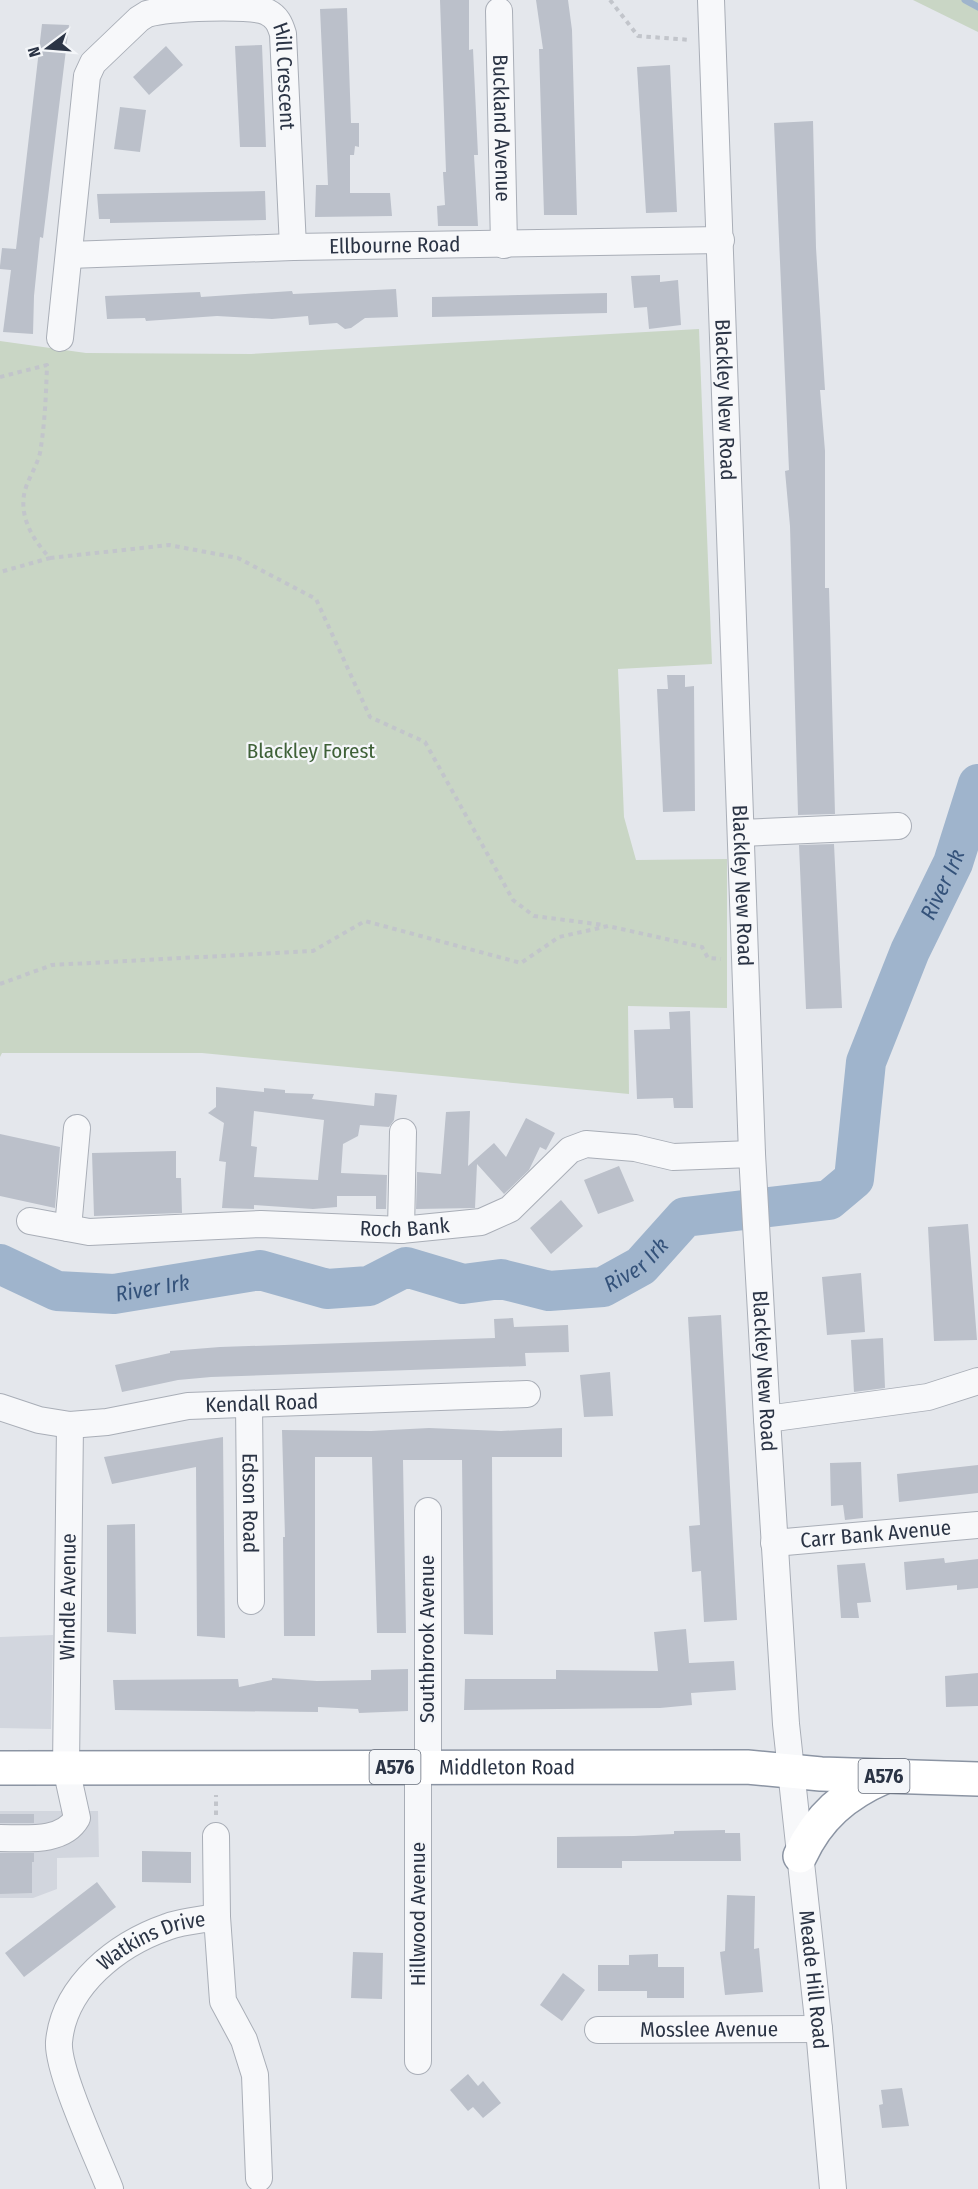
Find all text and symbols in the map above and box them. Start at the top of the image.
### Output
north arrow [18,18,78,78]
street label: Hill Crescent [267,19,300,131]
text: N [24,45,45,59]
street label: Buckland Avenue [487,54,516,202]
street label: Ellbourne Road [329,231,461,259]
street label: Blackley New Road [709,319,741,481]
park label: Blackley Forest [247,738,375,764]
street label: Blackley New Road [727,804,758,967]
water label: River Irk [914,846,970,924]
street label: Roch Bank [359,1212,451,1243]
water label: River Irk [599,1232,674,1297]
water label: River Irk [113,1268,191,1307]
street label: Blackley New Road [747,1290,782,1452]
street label: Kendall Road [205,1388,319,1418]
street label: Edson Road [236,1453,264,1553]
street label: Carr Bank Avenue [799,1514,952,1554]
street label: Windle Avenue [54,1533,82,1661]
street label: Southbrook Avenue [414,1555,440,1723]
road number: A576 [370,1750,420,1784]
street label: Middleton Road [439,1754,575,1780]
road number: A576 [858,1759,910,1793]
street label: Hillwood Avenue [405,1842,431,1986]
street label: Watkins Drive [92,1906,207,1976]
street label: Meade Hill Road [793,1909,834,2050]
street label: Mosslee Avenue [640,2016,778,2043]

